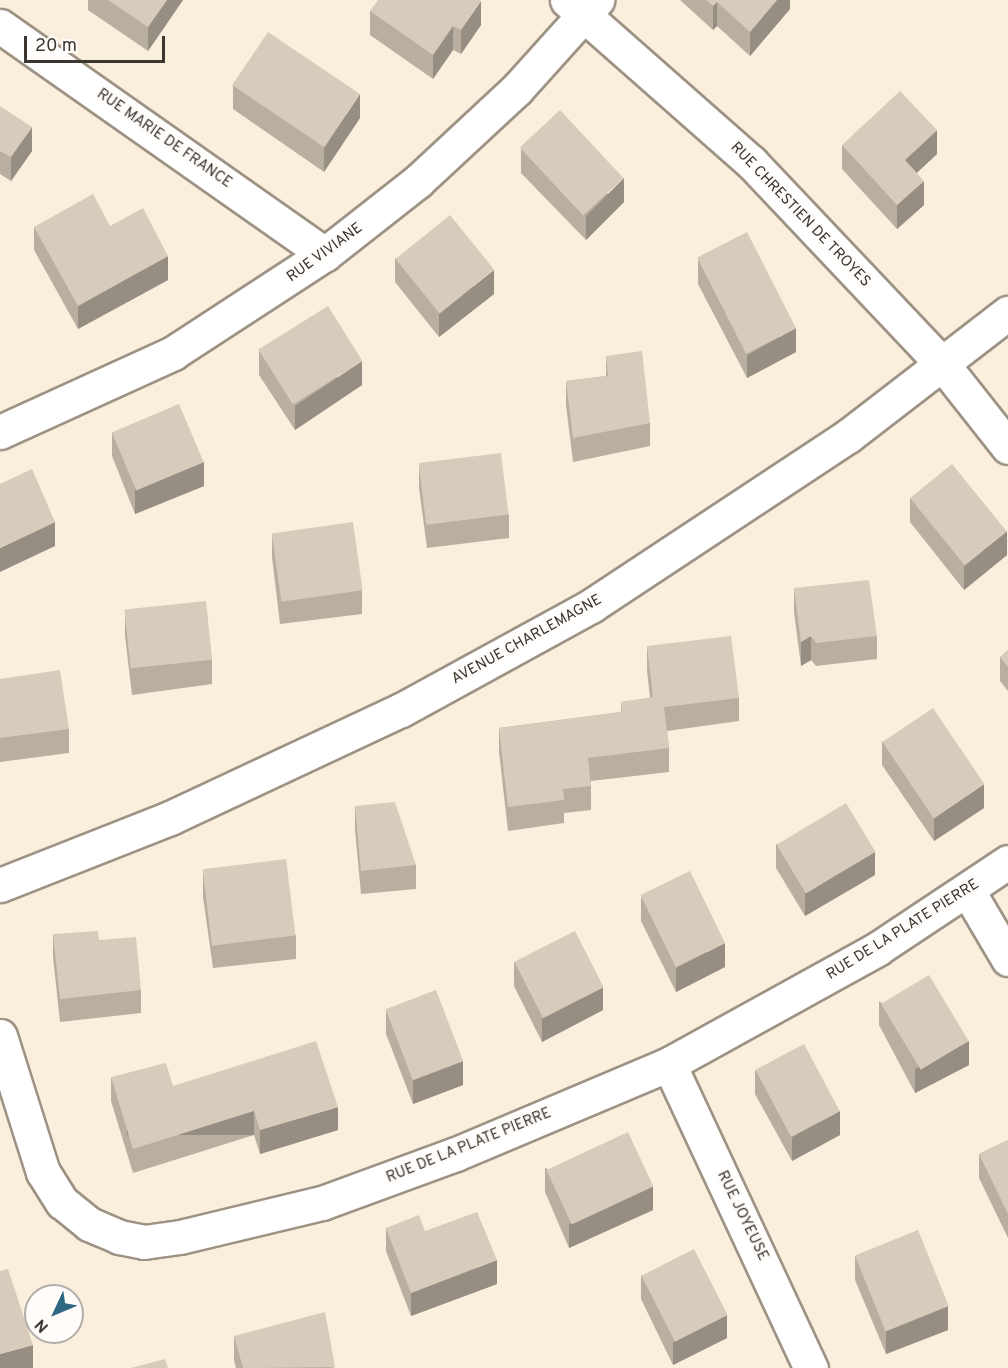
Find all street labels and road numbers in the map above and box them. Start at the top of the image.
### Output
street label: RUE MARIE DE FRANCE [93,86,235,192]
street label: RUE CHRESTIEN DE TROYES [726,139,874,291]
street label: RUE VIVIANE [283,219,367,287]
street label: AVENUE CHARLEMAGNE [449,591,605,689]
street label: RUE DE LA PLATE PIERRE [823,875,983,985]
street label: RUE DE LA PLATE PIERRE [384,1105,554,1187]
street label: RUE JOYEUSE [713,1168,771,1264]

